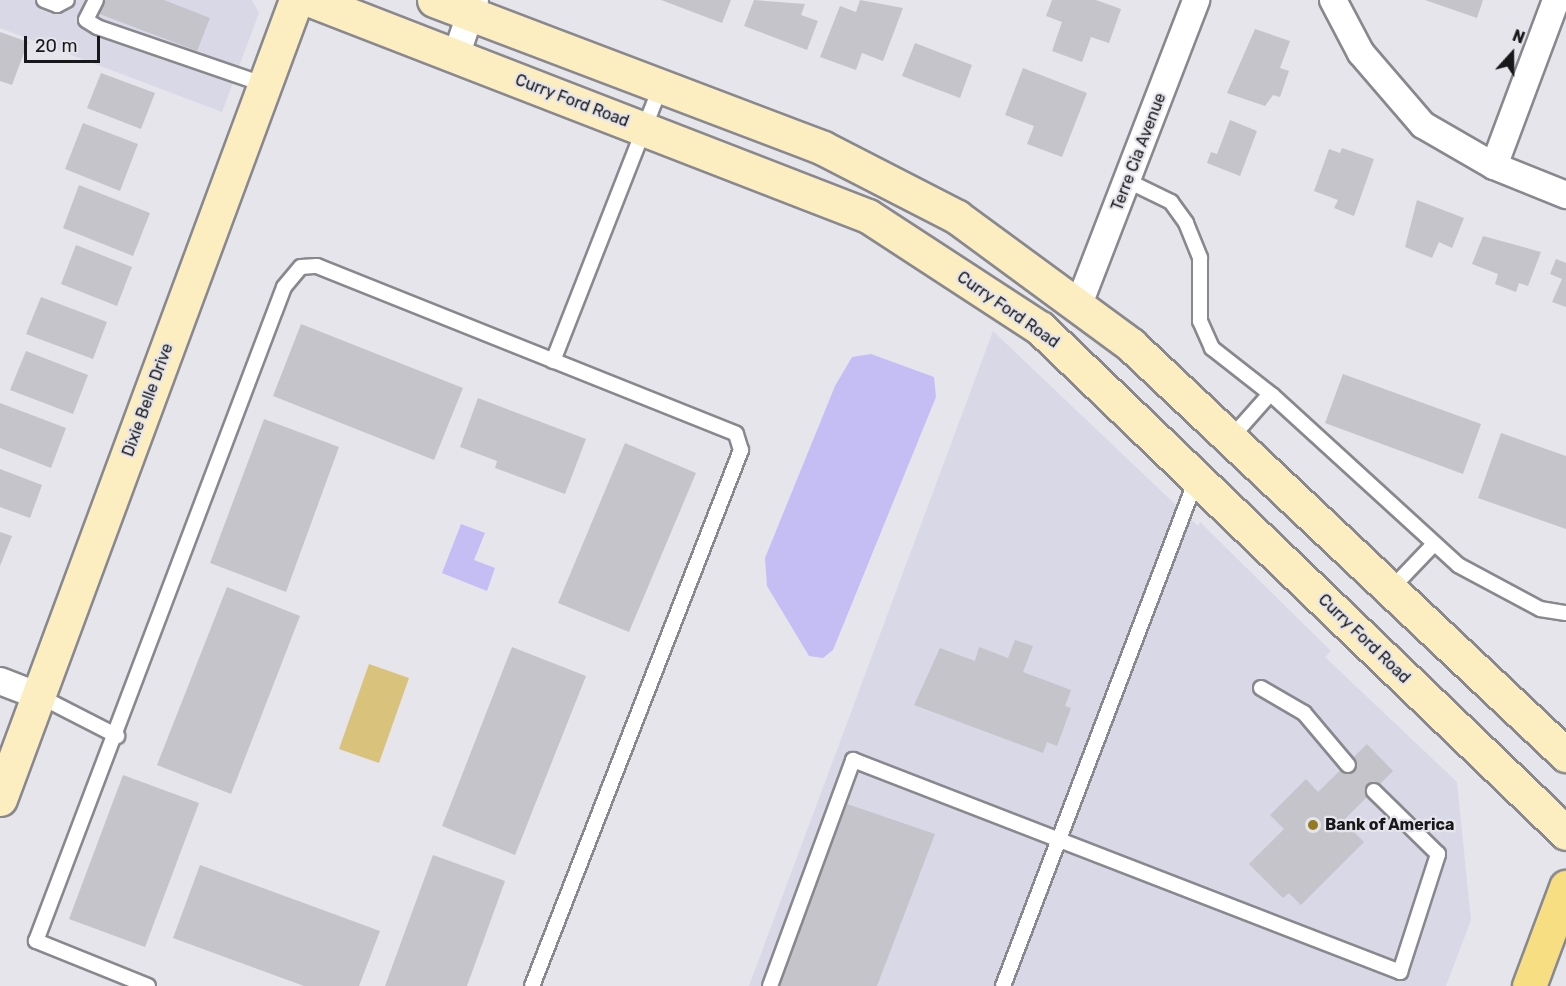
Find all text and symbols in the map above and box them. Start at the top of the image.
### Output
scale bar [27,24,104,62]
north arrow [1482,24,1542,84]
text: N [1510,26,1527,48]
text: 20 m [35,35,77,57]
street label: Curry Ford Road [512,70,632,132]
street label: Terre Cia Avenue [1108,90,1170,214]
street label: Curry Ford Road [953,267,1063,353]
street label: Dixie Belle Drive [119,341,177,459]
street label: Curry Ford Road [1314,590,1414,688]
place label: Bank of America [1325,815,1455,835]
marker: Bank of America [1306,818,1320,832]

